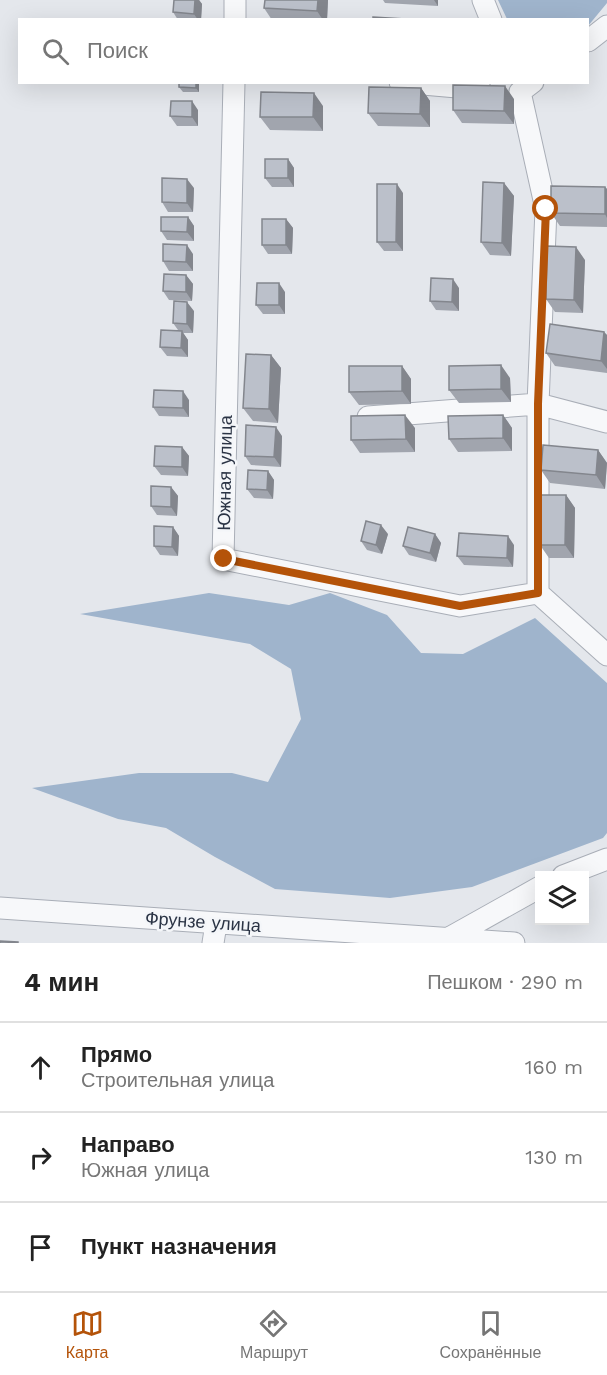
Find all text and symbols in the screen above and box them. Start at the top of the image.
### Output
search box [18,18,589,84]
icon: search [39,35,72,68]
text: Поиск [87,38,148,63]
route start [532,195,558,221]
street label: Южная улица [213,414,236,531]
route end [210,545,236,571]
map controls [535,871,589,925]
button: layers [535,871,589,925]
street label: Фрунзе улица [144,907,263,936]
text: 4 мин [24,967,99,997]
text: Пешком · 290 m [427,970,583,994]
text: Прямо [81,1042,152,1067]
icon: ahead [24,1051,57,1084]
text: 160 m [525,1055,583,1079]
text: Строительная улица [81,1068,274,1092]
text: Направо [81,1132,175,1157]
icon: right [24,1141,57,1174]
text: 130 m [525,1145,583,1169]
text: Южная улица [81,1158,209,1182]
icon: arrive [24,1231,57,1264]
text: Пункт назначения [81,1234,277,1259]
tab: Карта [66,1307,109,1362]
tab: Маршрут [240,1307,308,1362]
tab: Сохранённые [439,1307,541,1362]

